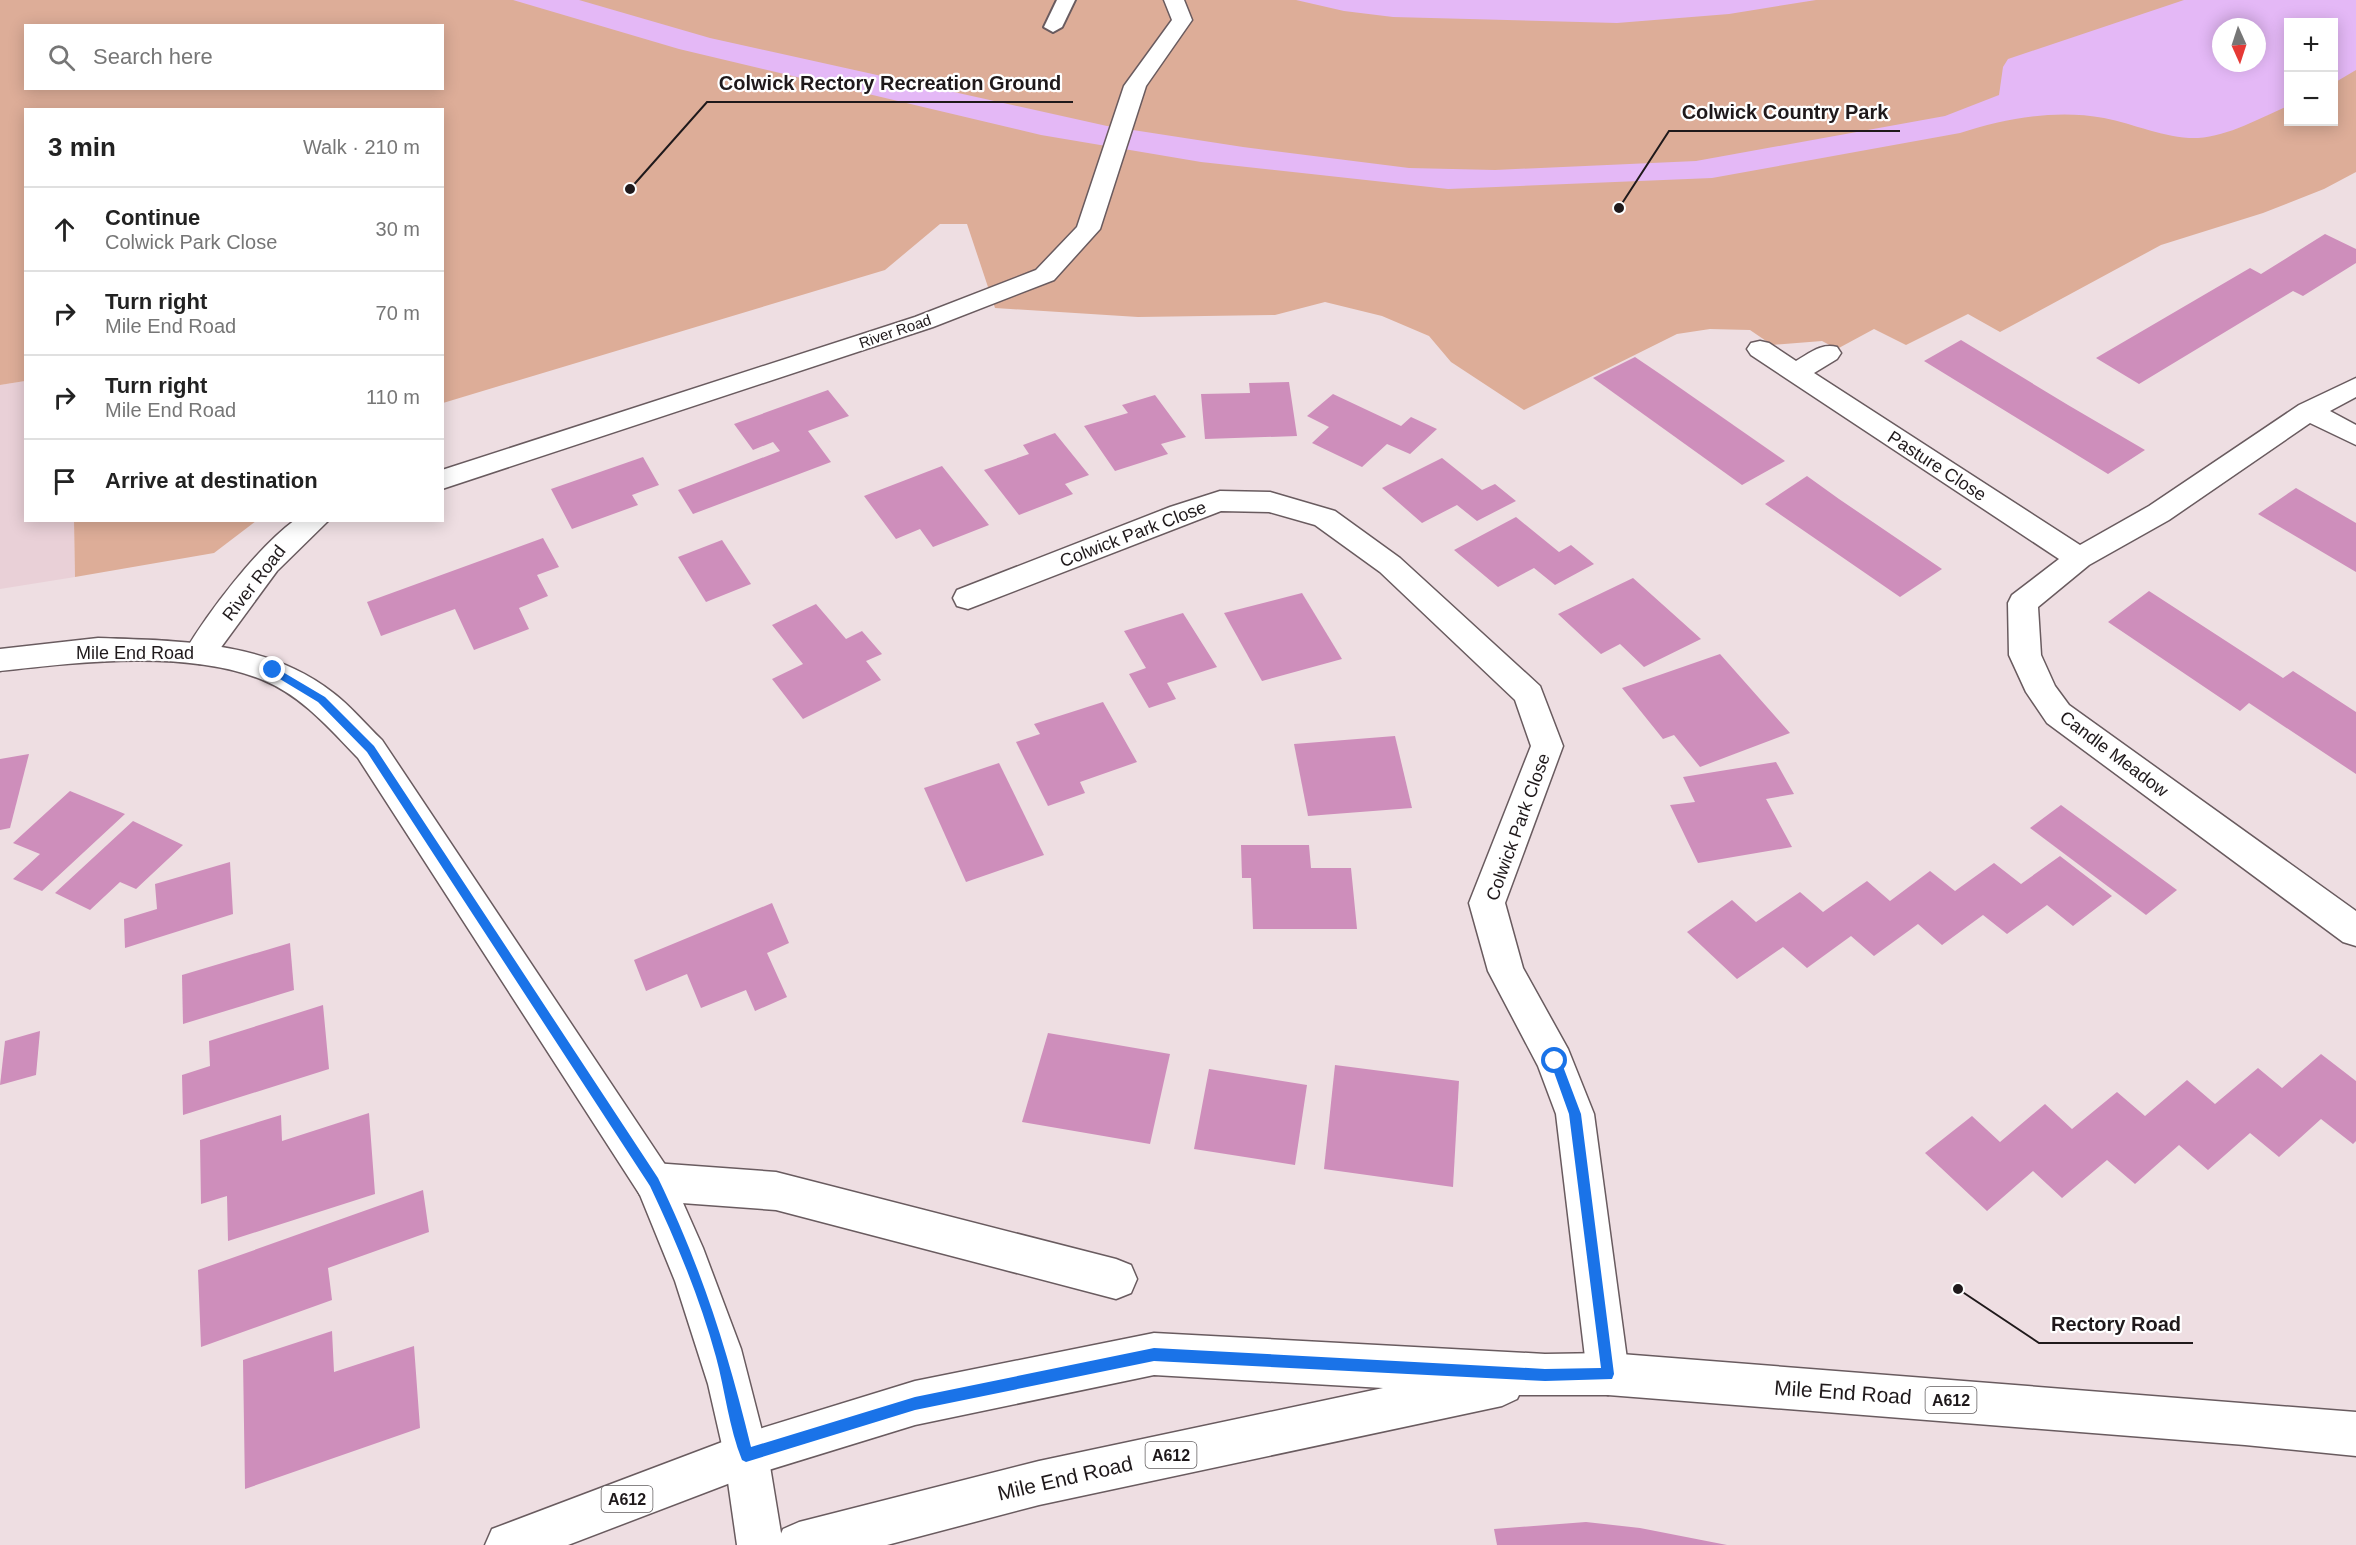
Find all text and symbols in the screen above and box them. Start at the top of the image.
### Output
north arrow [2212,18,2266,72]
map controls [2284,18,2338,126]
button: + [2284,18,2338,72]
search box [24,24,444,90]
icon: search [45,41,78,74]
text: Search here [93,44,213,69]
callout: Colwick Rectory Recreation Ground [707,64,1073,102]
text: Colwick Rectory Recreation Ground [719,72,1061,94]
button: − [2284,72,2338,126]
callout: Colwick Country Park [1669,93,1900,131]
text: Colwick Country Park [1682,101,1889,123]
text: 3 min [48,132,116,162]
text: Walk · 210 m [303,136,420,158]
text: Continue [105,205,200,230]
icon: ahead [48,213,81,246]
text: 30 m [376,218,420,240]
text: Colwick Park Close [105,231,277,253]
text: Turn right [105,289,207,314]
icon: right [48,297,81,330]
text: 70 m [376,302,420,324]
street label: River Road [857,311,933,351]
text: Mile End Road [105,315,236,337]
text: Turn right [105,373,207,398]
icon: right [48,381,81,414]
text: 110 m [366,386,420,408]
text: Mile End Road [105,399,236,421]
street label: Pasture Close [1884,427,1990,505]
icon: arrive [48,465,81,498]
text: Arrive at destination [105,468,318,493]
street label: Colwick Park Close [1057,497,1209,571]
street label: River Road [218,541,290,625]
street label: Mile End Road [76,643,194,663]
route end [259,656,285,682]
street label: Candle Meadow [2056,707,2173,802]
street label: Colwick Park Close [1482,751,1554,903]
route start [1541,1047,1567,1073]
callout: Rectory Road [2039,1305,2193,1343]
text: Rectory Road [2051,1313,2181,1335]
street label: Mile End Road [1773,1376,1913,1408]
road number: A612 [1926,1387,1976,1413]
road number: A612 [1146,1442,1196,1468]
street label: Mile End Road [995,1451,1135,1505]
road number: A612 [602,1486,652,1512]

